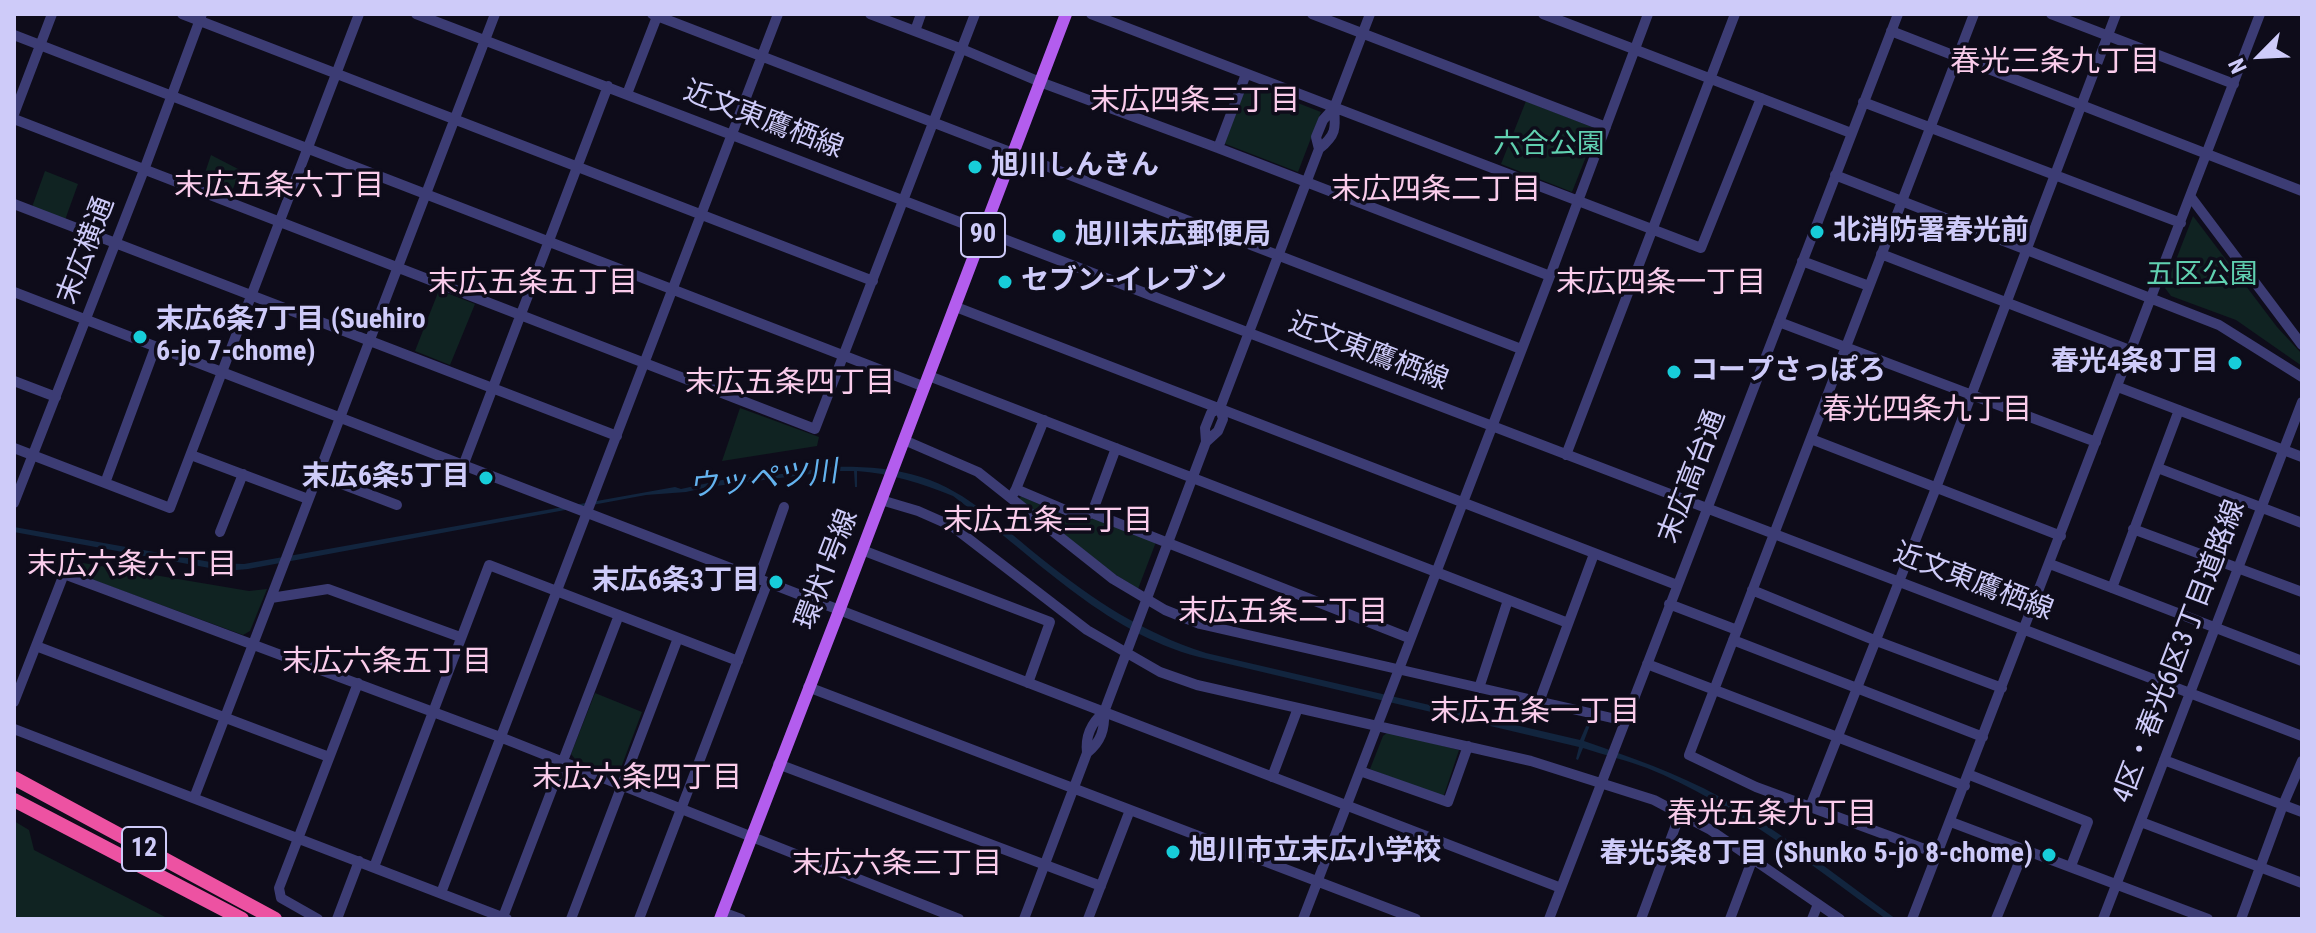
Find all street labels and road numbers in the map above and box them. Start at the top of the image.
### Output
street label: 近文東鷹栖線 [679,75,847,167]
street label: 末広横通 [51,193,123,309]
road number: 90 [961,213,1005,257]
street label: 近文東鷹栖線 [1284,307,1452,399]
street label: 末広高台通 [1652,406,1734,548]
street label: 4区・春光6区3丁目道路線 [2107,496,2253,808]
street label: 環状1号線 [790,505,866,635]
street label: 近文東鷹栖線 [1889,537,2057,629]
road number: 12 [122,827,166,871]

